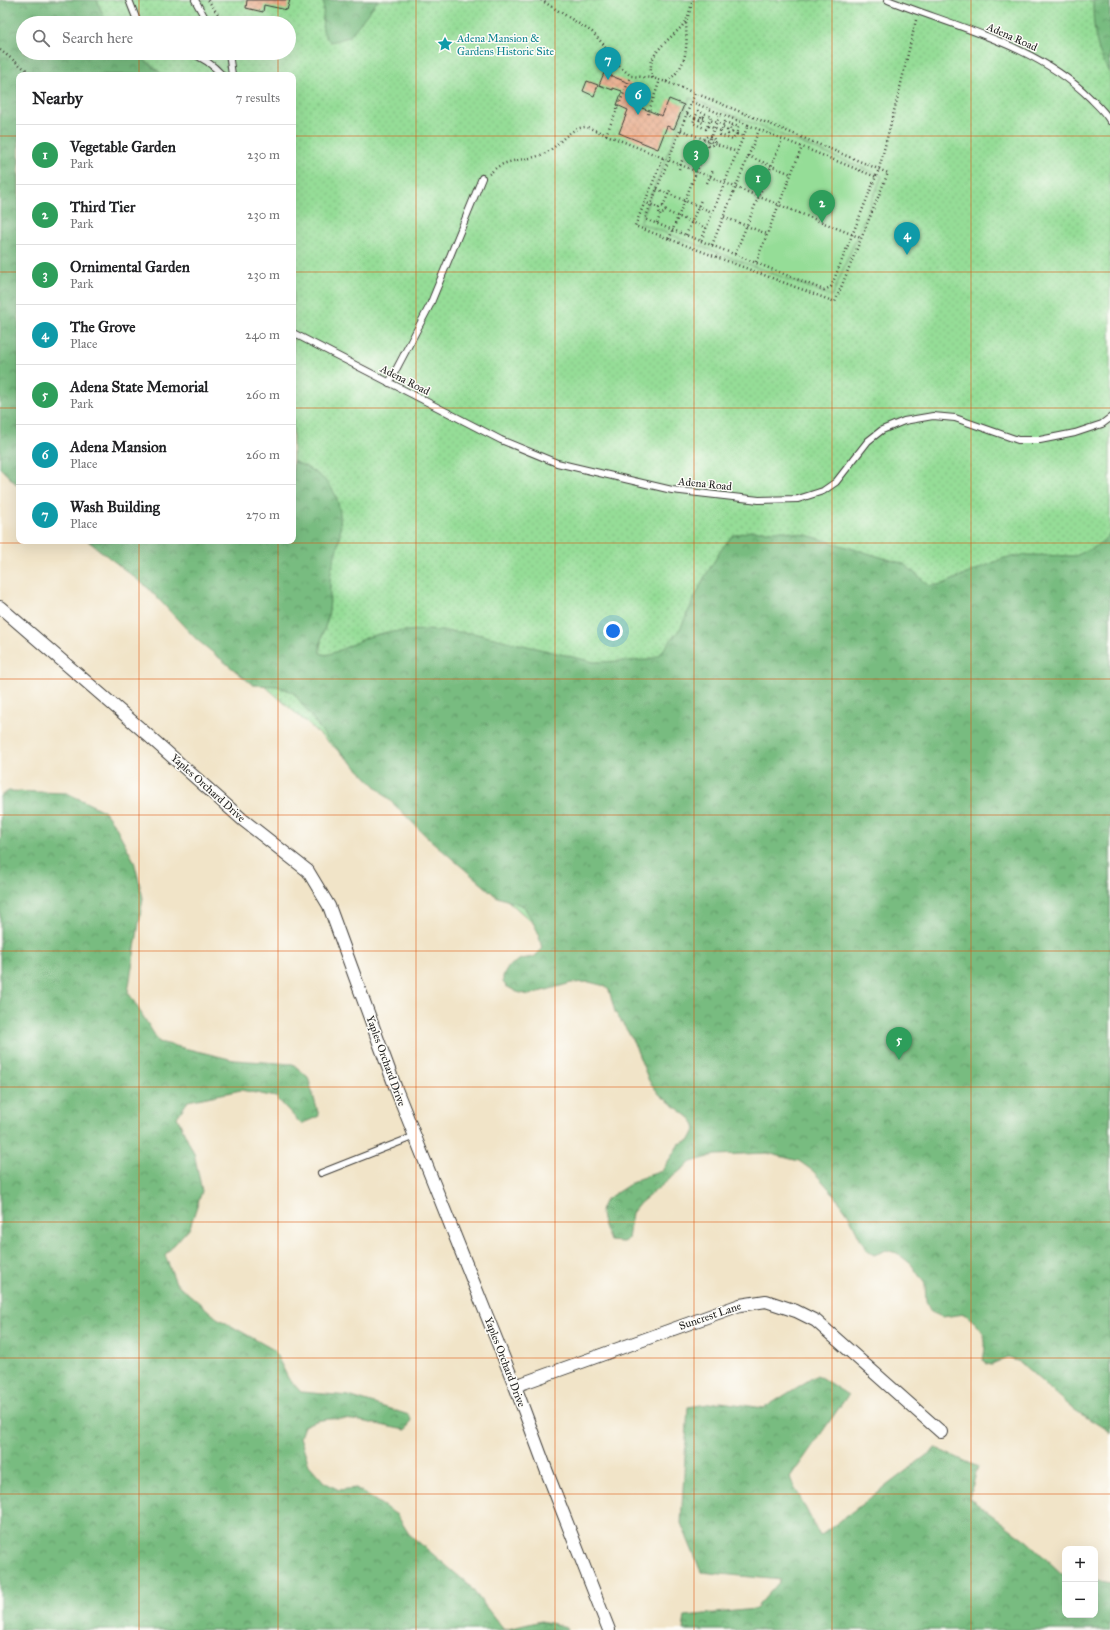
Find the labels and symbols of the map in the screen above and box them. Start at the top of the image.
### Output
street label: Adena Road [984,20,1040,54]
place label: Adena Mansion & Gardens Historic Site [456,32,555,58]
place icon: Adena Mansion & Gardens Historic Site [436,35,454,53]
pin: 7 [595,47,621,80]
pin: 6 [625,82,651,115]
pin: 3 [683,140,709,173]
pin: 1 [745,165,771,198]
pin: 2 [809,190,835,223]
pin: 4 [894,222,920,255]
street label: Adena Road [377,362,432,398]
street label: Adena Road [677,475,733,493]
your location [603,621,623,641]
street label: Yaples Orchard Drive [168,751,248,825]
street label: Yaples Orchard Drive [364,1014,409,1109]
pin: 5 [886,1027,912,1060]
street label: Suncrest Lane [677,1299,743,1333]
street label: Yaples Orchard Drive [482,1315,528,1409]

